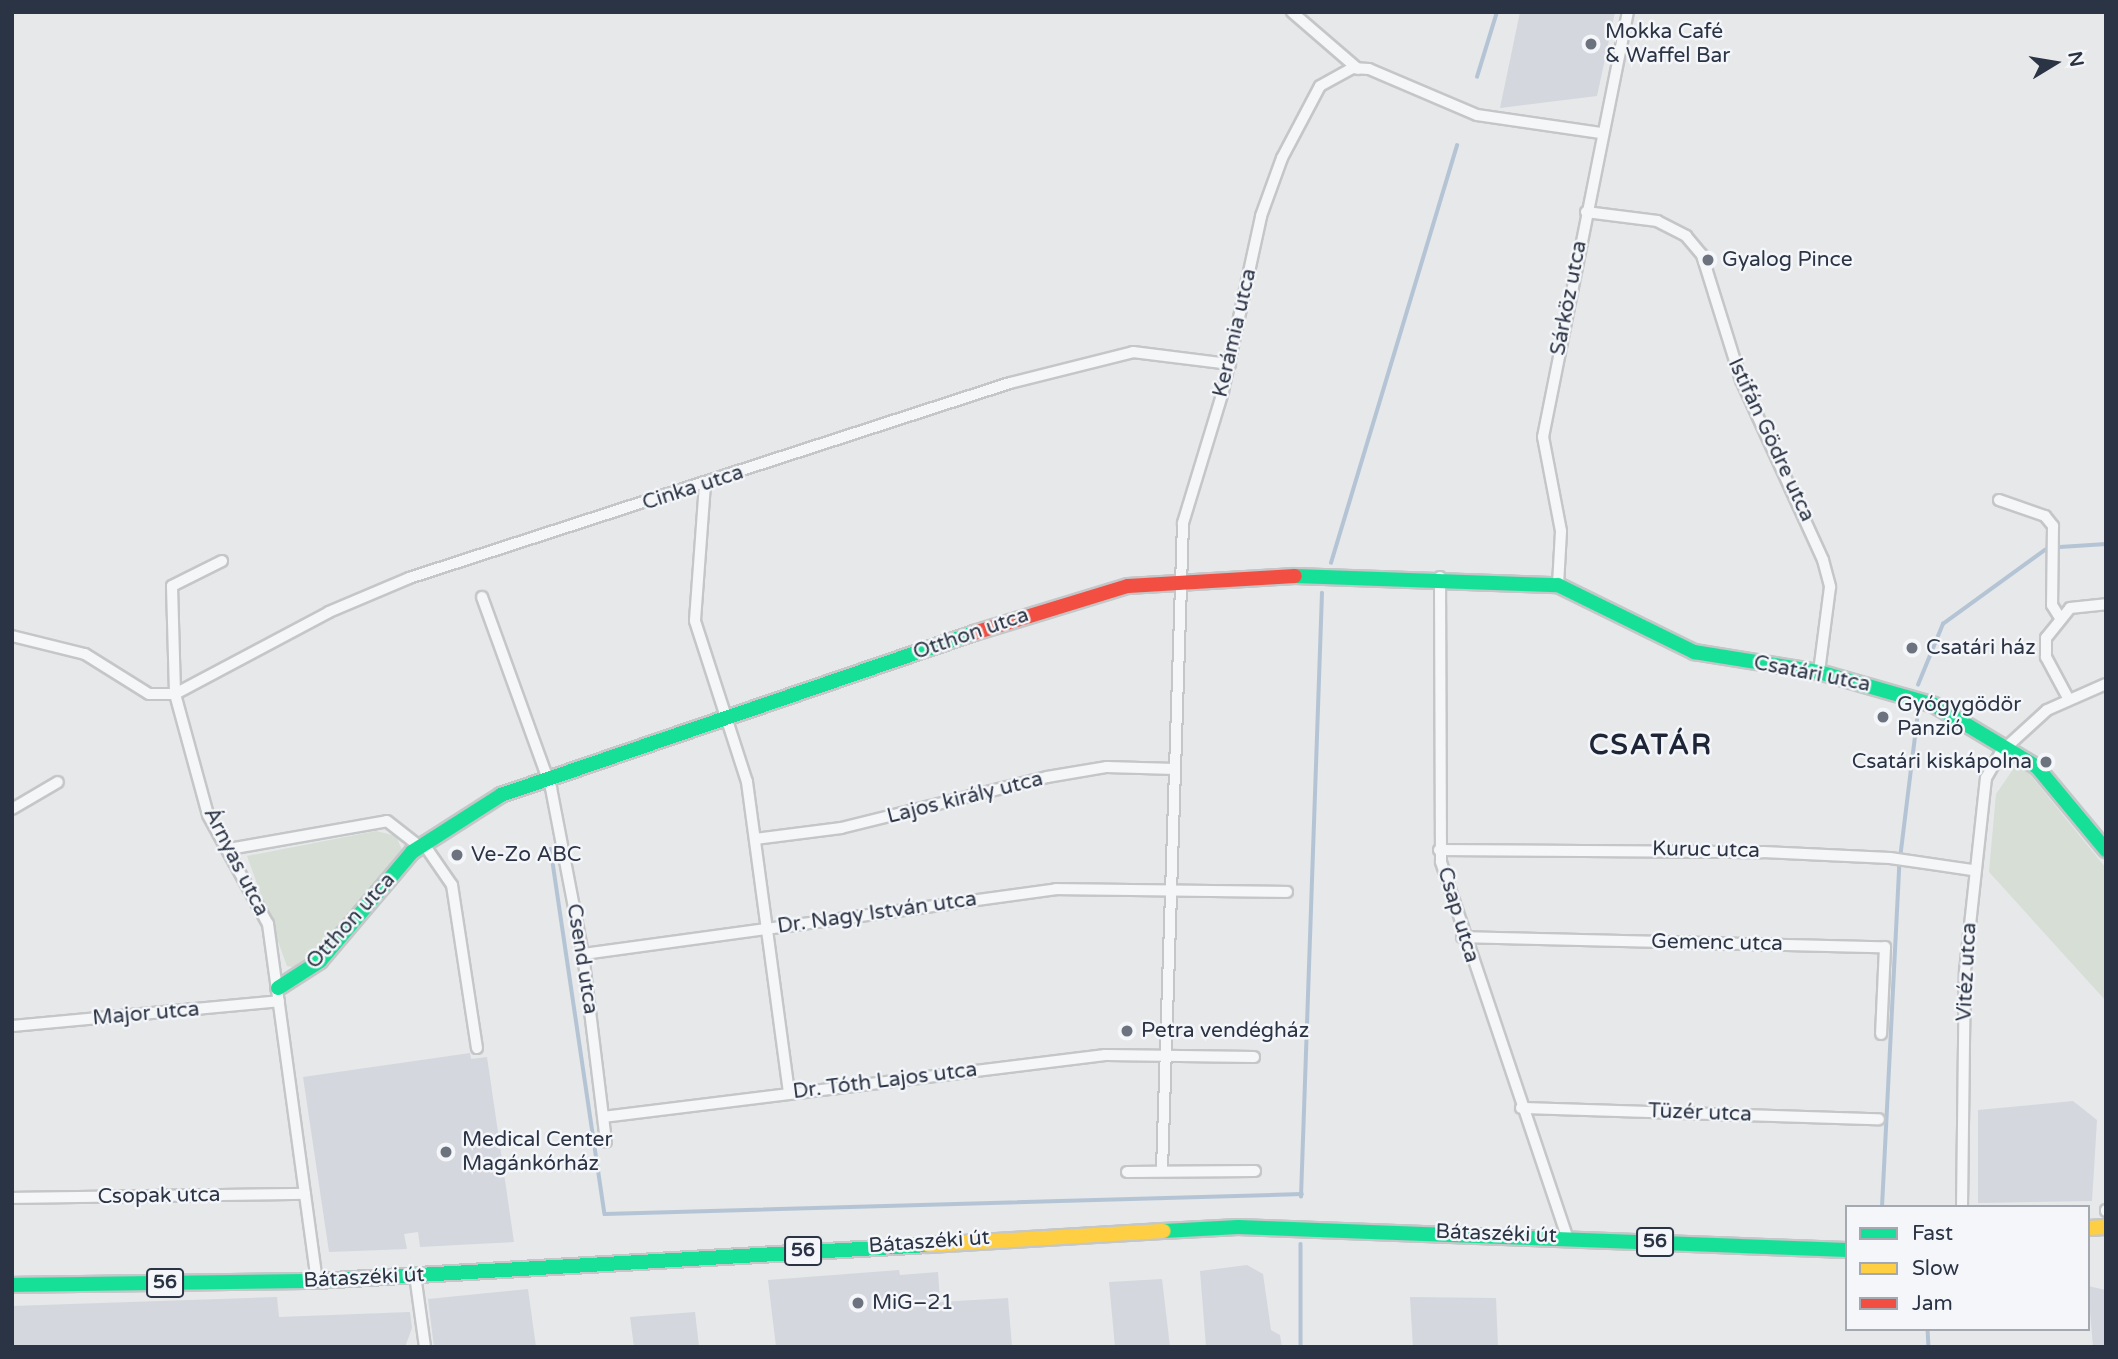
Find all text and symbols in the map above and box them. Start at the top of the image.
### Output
place label: Mokka Café & Waffel Bar [1605,19,1730,69]
north arrow [2020,28,2090,98]
marker: Mokka Café & Waffel Bar [1583,36,1599,52]
text: N [2063,49,2088,69]
street label: Sárköz utca [1546,238,1592,358]
place label: Gyalog Pince [1722,247,1853,273]
marker: Gyalog Pince [1700,252,1716,268]
street label: Kerámia utca [1208,266,1262,400]
street label: Istifán Gödre utca [1722,354,1820,526]
street label: Cinka utca [639,460,747,516]
street label: Otthon utca [910,602,1032,666]
place label: Csatári ház [1926,635,2036,661]
marker: Csatári ház [1904,640,1920,656]
street label: Csatári utca [1752,650,1872,698]
place label: Gyógygödör Panzió [1897,692,2021,742]
marker: Gyógygödör Panzió [1875,709,1891,725]
district label: CSATÁR [1590,728,1712,762]
place label: Csatári kiskápolna [1852,749,2032,775]
marker: Csatári kiskápolna [2038,754,2054,770]
street label: Lajos király utca [884,766,1046,830]
street label: Árnyas utca [198,804,274,920]
street label: Kuruc utca [1652,836,1760,864]
place label: Ve-Zo ABC [471,842,581,868]
marker: Ve-Zo ABC [449,847,465,863]
street label: Csap utca [1432,864,1484,966]
street label: Otthon utca [301,868,401,974]
street label: Dr. Nagy István utca [776,887,978,939]
street label: Csend utca [561,902,603,1016]
street label: Vitéz utca [1952,922,1982,1022]
street label: Gemenc utca [1651,929,1783,957]
street label: Major utca [91,997,201,1031]
place label: Petra vendégház [1141,1018,1309,1044]
marker: Petra vendégház [1119,1023,1135,1039]
street label: Dr. Tóth Lajos utca [791,1057,979,1105]
street label: Tüzér utca [1648,1099,1752,1127]
place label: Medical Center Magánkórház [462,1127,613,1177]
marker: Medical Center Magánkórház [436,1142,456,1162]
street label: Csopak utca [97,1182,221,1210]
legend [1845,1205,2090,1331]
street label: Bátaszéki út [1435,1219,1557,1249]
text: Fast [1912,1221,1953,1246]
street label: Bátaszéki út [868,1225,990,1259]
road number: 56 [1636,1226,1674,1258]
road number: 56 [784,1236,822,1266]
text: Slow [1912,1256,1959,1281]
street label: Bátaszéki út [303,1262,425,1294]
road number: 56 [146,1268,184,1298]
place label: MiG–21 [872,1290,954,1316]
text: Jam [1912,1291,1953,1316]
marker: MiG–21 [850,1295,866,1311]

